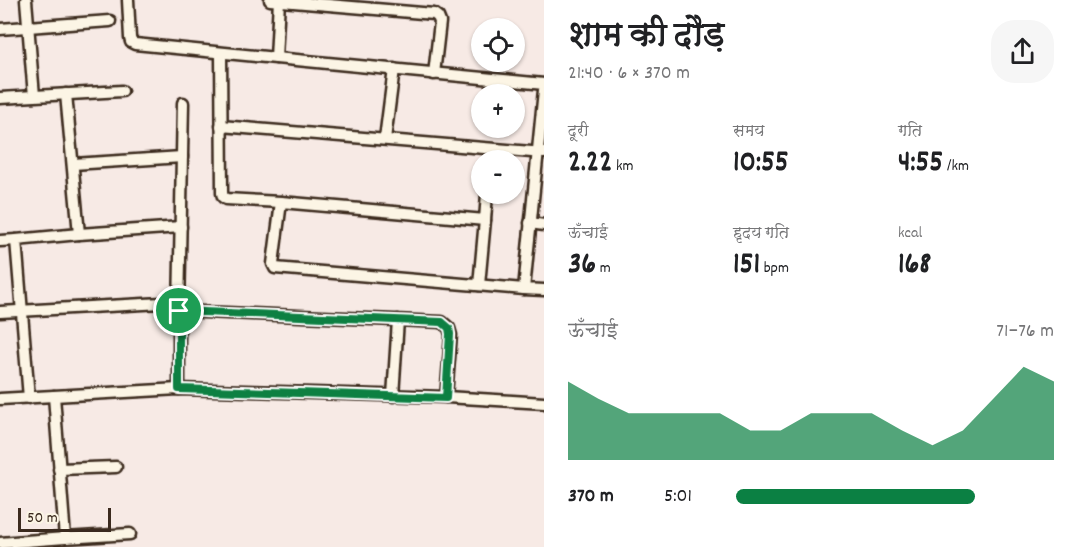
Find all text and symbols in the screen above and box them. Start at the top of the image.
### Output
text: शाम की दौड़ [568,14,724,61]
map controls [471,18,525,204]
button: locate [471,18,525,72]
button: share [991,20,1054,83]
text: 21:40 · 6 × 370 m [568,60,690,88]
button: + [471,84,525,138]
text: दूरी [568,120,589,143]
text: समय [733,120,764,143]
text: गति [898,120,922,143]
text: 2.22 [568,143,612,186]
text: 10:55 [733,143,789,186]
text: 4:55 [898,143,943,186]
button: − [471,150,525,204]
text: km [612,155,634,178]
text: /km [943,155,969,178]
text: ऊँचाई [568,222,608,245]
text: हृदय गति [733,222,789,245]
text: kcal [898,222,922,245]
text: 36 [568,245,596,288]
text: 151 [733,245,760,288]
text: 168 [898,245,931,288]
text: m [596,257,611,280]
text: bpm [760,257,789,280]
pin [153,285,204,336]
icon: arrive [162,294,195,327]
text: ऊँचाई [568,318,618,346]
text: 71–76 m [996,318,1054,346]
text: 370 m [568,483,614,511]
text: 5:01 [664,483,692,511]
scale bar [18,505,111,532]
text: 50 m [27,507,58,530]

